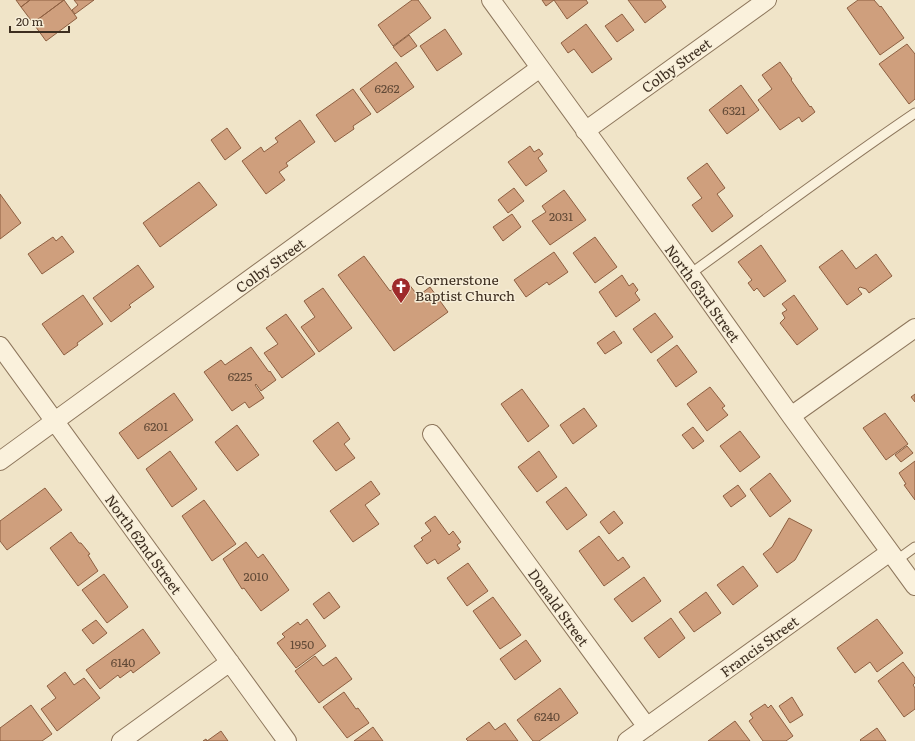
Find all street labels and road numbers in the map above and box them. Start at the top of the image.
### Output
street label: Colby Street [637,33,715,97]
street label: Colby Street [231,233,309,297]
street label: North 63rd Street [661,240,746,346]
street label: North 62nd Street [101,490,187,598]
street label: Donald Street [524,564,594,650]
street label: Francis Street [716,611,803,681]

